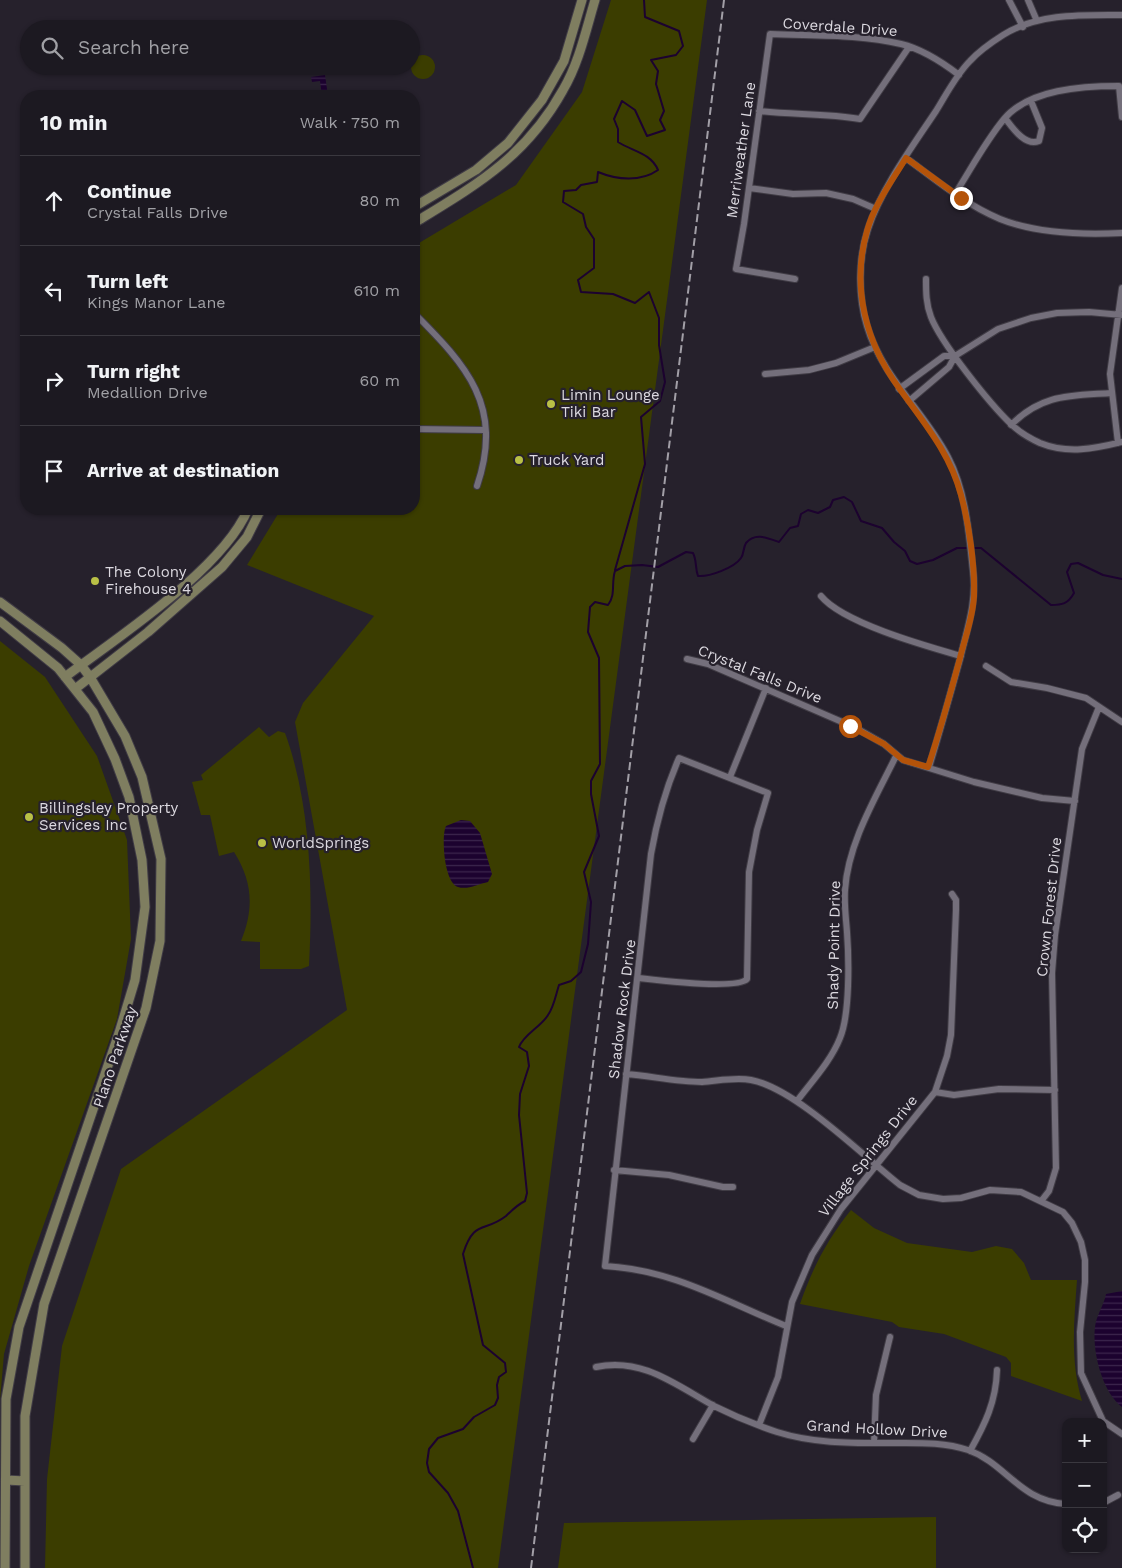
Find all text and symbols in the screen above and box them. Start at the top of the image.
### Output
street label: Coverdale Drive [782,14,898,40]
search box [20,20,420,75]
icon: search [38,34,66,62]
text: Search here [78,36,189,59]
street label: Merriweather Lane [723,81,759,219]
text: 10 min [40,110,107,135]
text: Walk · 750 m [300,113,400,132]
text: Continue [87,180,171,203]
icon: ahead [40,187,68,215]
route end [950,187,973,210]
text: 80 m [359,191,400,210]
text: Crystal Falls Drive [87,203,228,222]
text: Turn left [87,270,168,293]
icon: left [40,277,68,305]
text: 610 m [353,281,400,300]
text: Kings Manor Lane [87,293,226,312]
text: Turn right [87,360,180,383]
icon: right [40,367,68,395]
text: 60 m [360,371,400,390]
text: Medallion Drive [87,383,208,402]
place label: Limin Lounge Tiki Bar [561,386,660,421]
marker: Limin Lounge Tiki Bar [545,398,557,410]
place label: Truck Yard [529,451,605,469]
marker: Truck Yard [513,454,525,466]
icon: arrive [40,457,68,485]
text: Arrive at destination [87,459,279,482]
place label: The Colony Firehouse 4 [105,563,191,598]
marker: The Colony Firehouse 4 [89,575,101,587]
street label: Crystal Falls Drive [695,641,825,707]
route start [839,715,862,738]
place label: Billingsley Property Services Inc [39,799,179,834]
marker: Billingsley Property Services Inc [23,811,35,823]
place label: WorldSprings [272,834,369,852]
street label: Crown Forest Drive [1033,836,1065,978]
marker: WorldSprings [256,837,268,849]
street label: Shady Point Drive [824,880,844,1010]
street label: Shadow Rock Drive [604,938,640,1080]
street label: Plano Parkway [89,1004,141,1110]
street label: Village Springs Drive [815,1091,921,1221]
street label: Grand Hollow Drive [806,1416,948,1442]
map controls [1062,1418,1107,1553]
button: + [1062,1418,1107,1463]
button: − [1062,1463,1107,1508]
button: locate [1062,1508,1107,1553]

